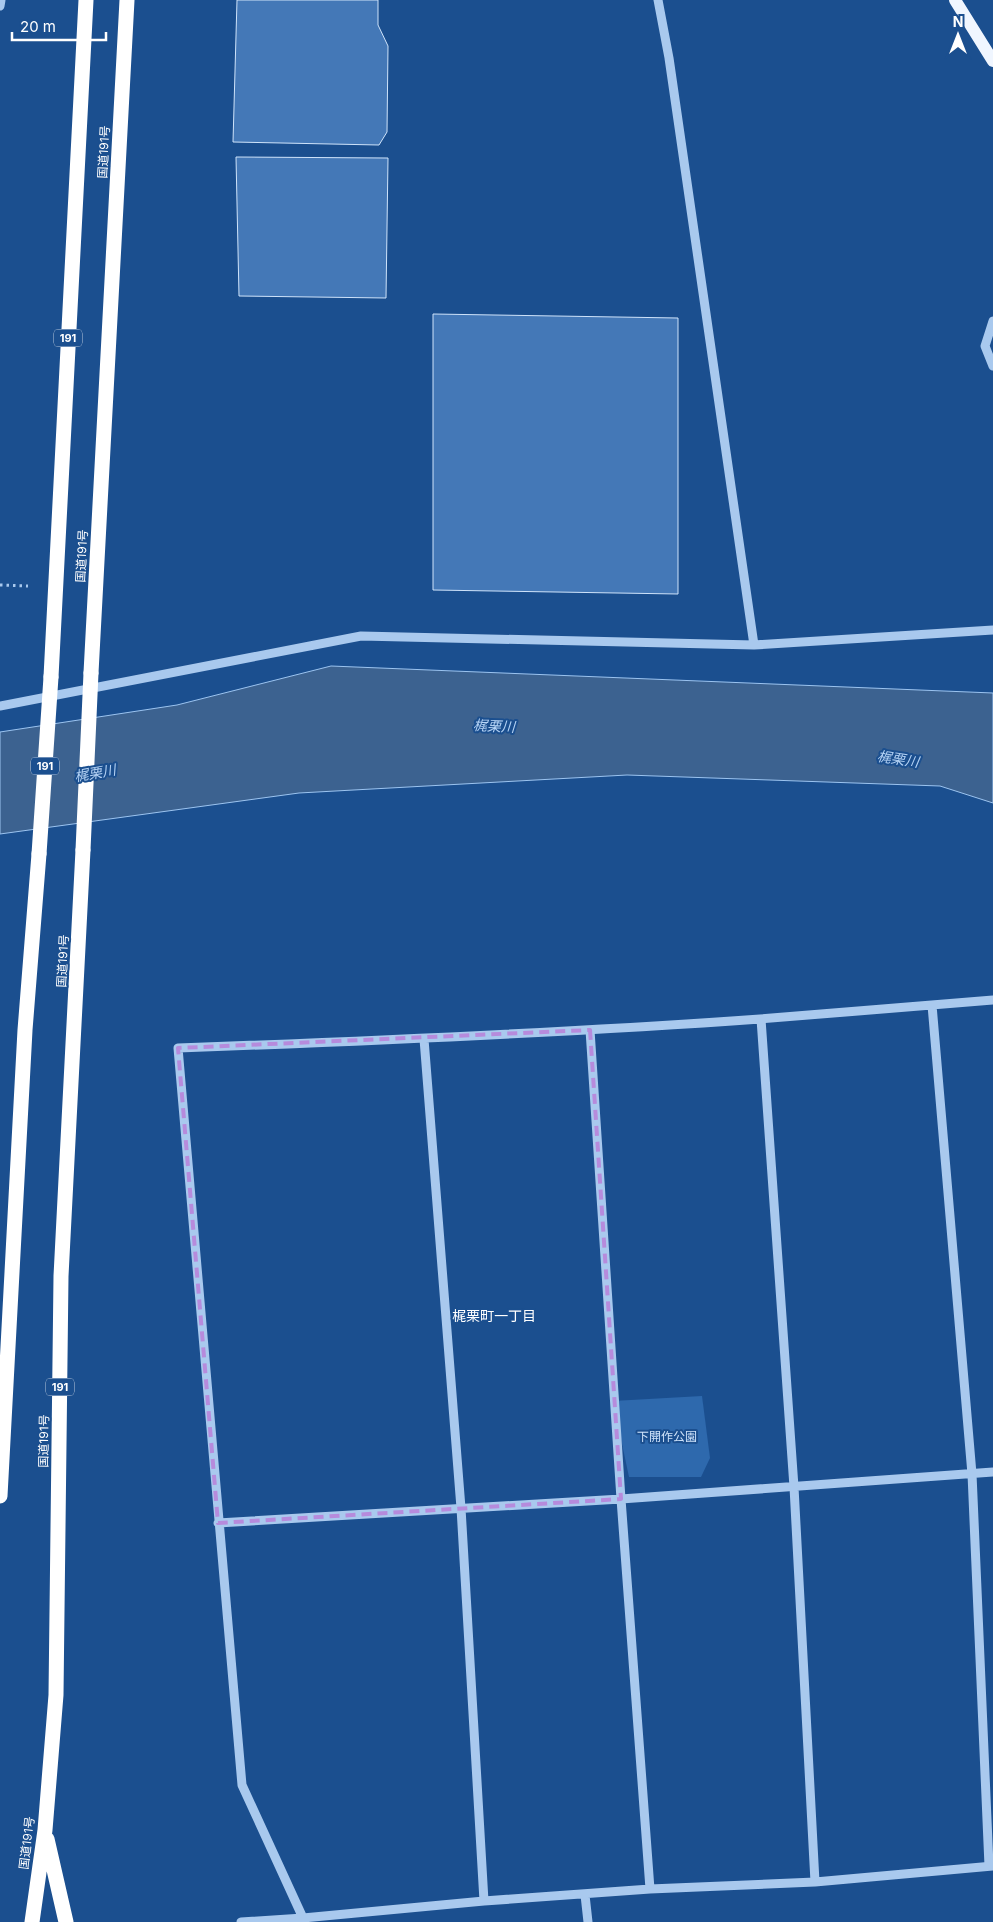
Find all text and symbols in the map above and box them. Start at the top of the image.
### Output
scale bar [12,10,106,42]
north arrow [933,10,983,60]
text: N [953,13,963,30]
text: 20 m [20,17,56,36]
street label: 国道191号 [95,125,112,179]
road number: 191 [54,329,82,346]
street label: 国道191号 [73,529,90,583]
water label: 梶栗川 [473,716,517,735]
water label: 梶栗川 [876,747,922,770]
road number: 191 [31,758,59,774]
water label: 梶栗川 [73,760,119,785]
street label: 国道191号 [54,934,71,988]
district label: 梶栗町一丁目 [452,1307,536,1324]
road number: 191 [46,1378,74,1395]
street label: 国道191号 [36,1414,51,1468]
park label: 下開作公園 [637,1429,697,1444]
street label: 国道191号 [16,1816,37,1870]

